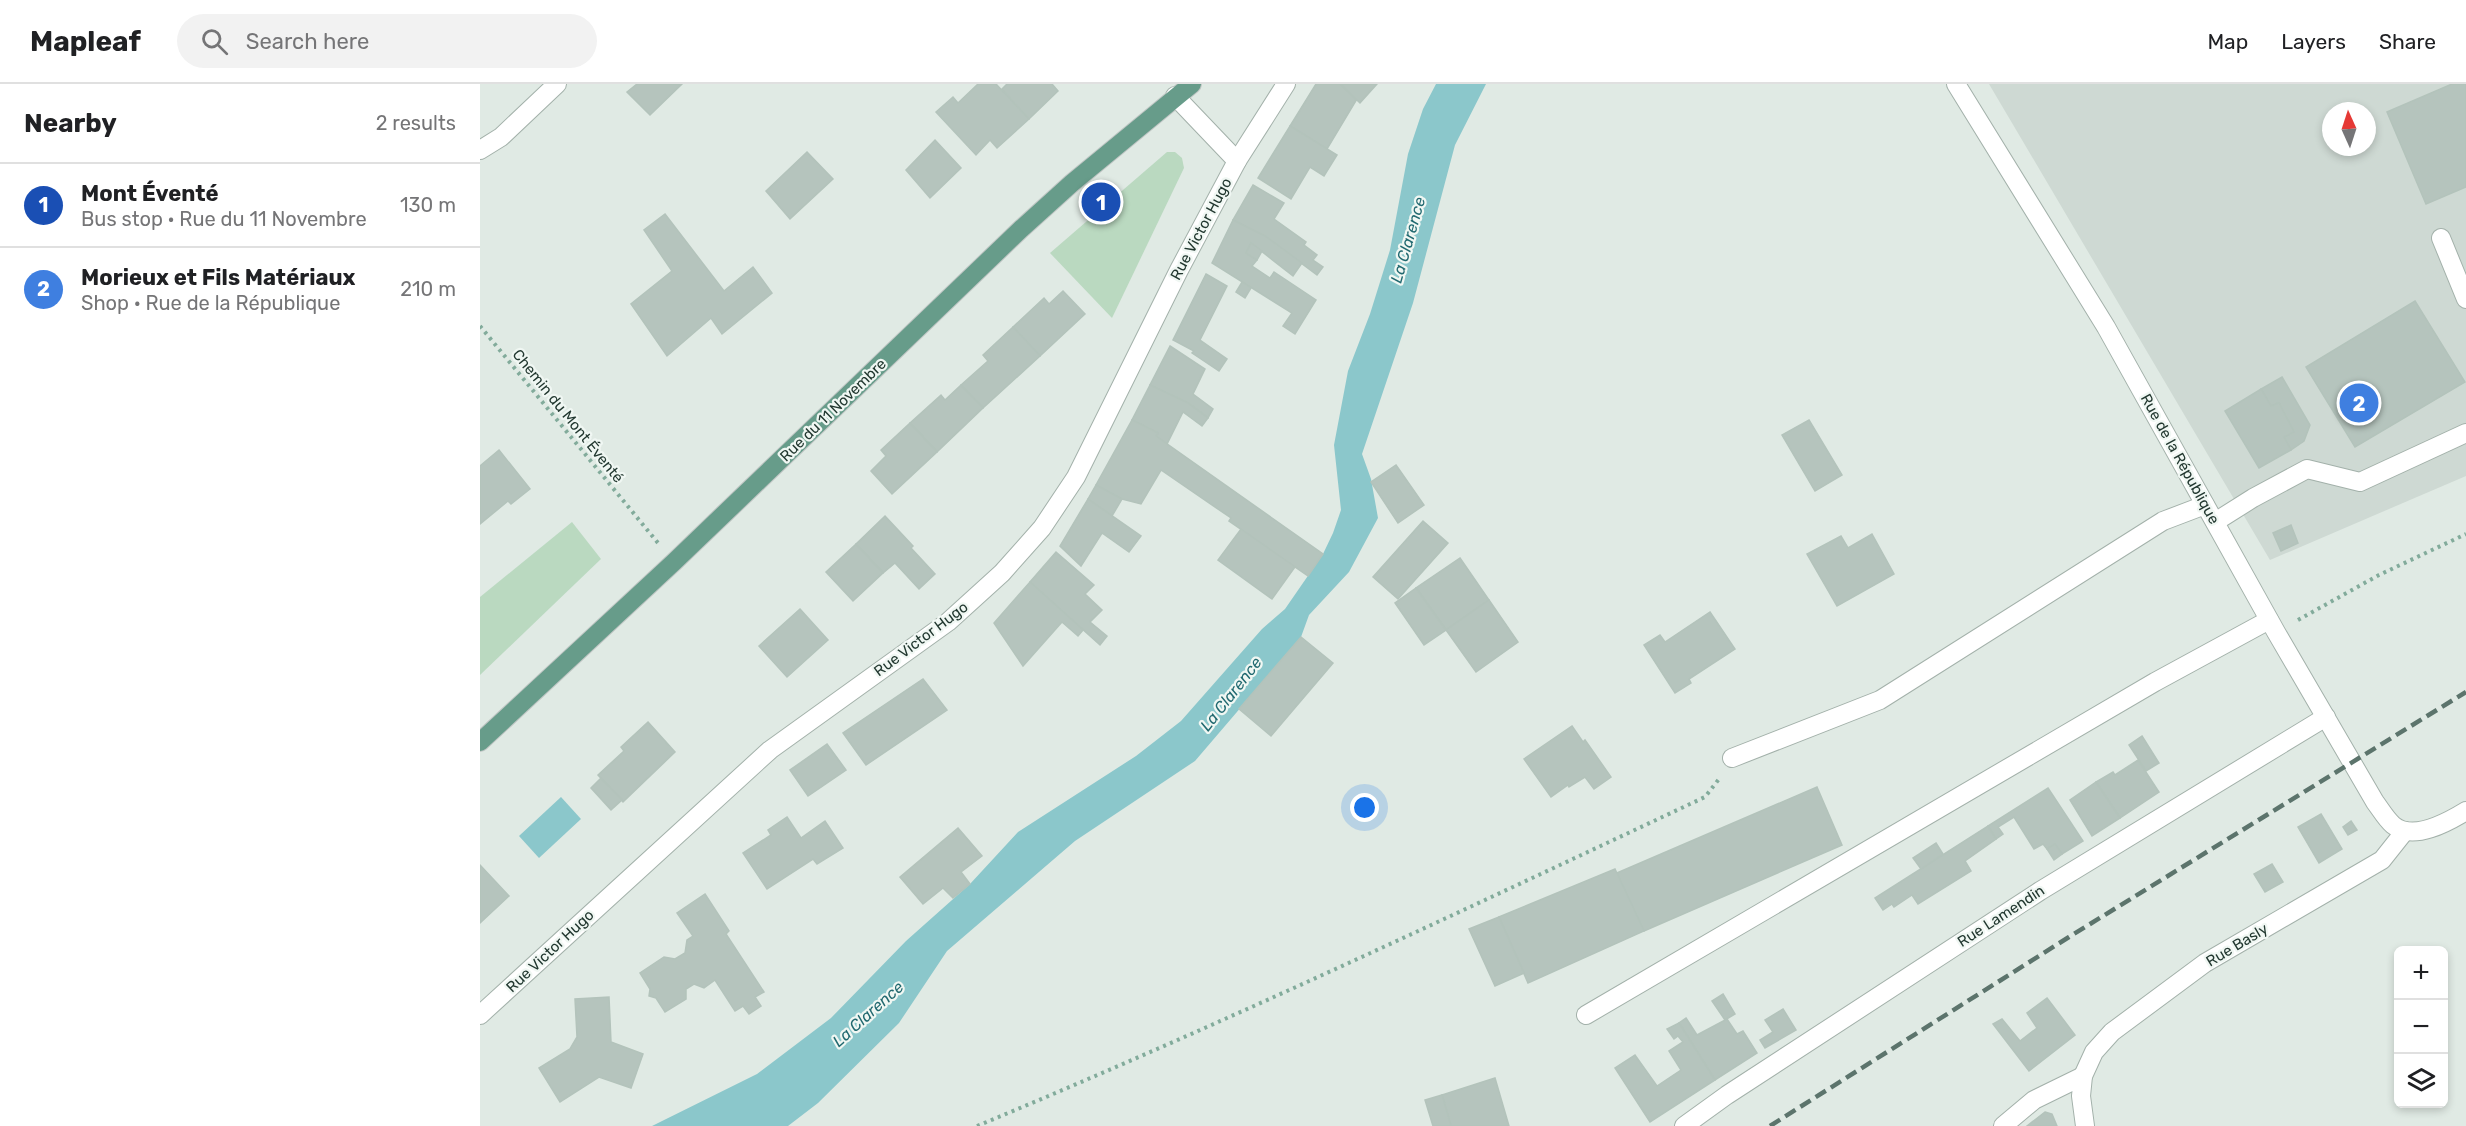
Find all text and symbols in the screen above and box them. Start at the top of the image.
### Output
search box [177,14,597,68]
text: Mapleaf [30,25,141,58]
icon: search [198,25,231,58]
text: Search here [246,28,369,55]
text: Map [2207,29,2248,54]
text: Layers [2281,29,2346,54]
text: Share [2379,29,2436,54]
north arrow [2322,102,2376,156]
text: Nearby [24,108,117,139]
text: 2 results [376,111,456,135]
street label: Rue Victor Hugo [1167,175,1235,283]
text: Mont Éventé [81,180,219,207]
pin: 1 [1082,180,1120,224]
text: 1 [39,193,48,217]
text: 130 m [400,193,456,217]
water label: La Clarence [1387,195,1429,285]
text: Bus stop · Rue du 11 Novembre [81,207,367,231]
text: Morieux et Fils Matériaux [81,264,356,291]
text: 2 [37,277,50,301]
text: 210 m [400,277,456,301]
text: Shop · Rue de la République [81,291,340,315]
street label: Chemin du Mont Éventé [509,346,627,486]
street label: Rue du 11 Novembre [776,355,890,465]
pin: 2 [2340,380,2378,426]
street label: Rue de la République [2137,391,2223,527]
street label: Rue Victor Hugo [870,598,972,680]
water label: La Clarence [1196,653,1266,735]
your location [1350,793,1379,822]
street label: Rue Lamendin [1954,881,2048,951]
street label: Rue Victor Hugo [503,906,597,996]
street label: Rue Basly [2203,920,2271,970]
map controls [2394,946,2448,1108]
button: + [2394,946,2448,1000]
water label: La Clarence [829,977,907,1051]
button: − [2394,1000,2448,1054]
button: layers [2394,1054,2448,1108]

